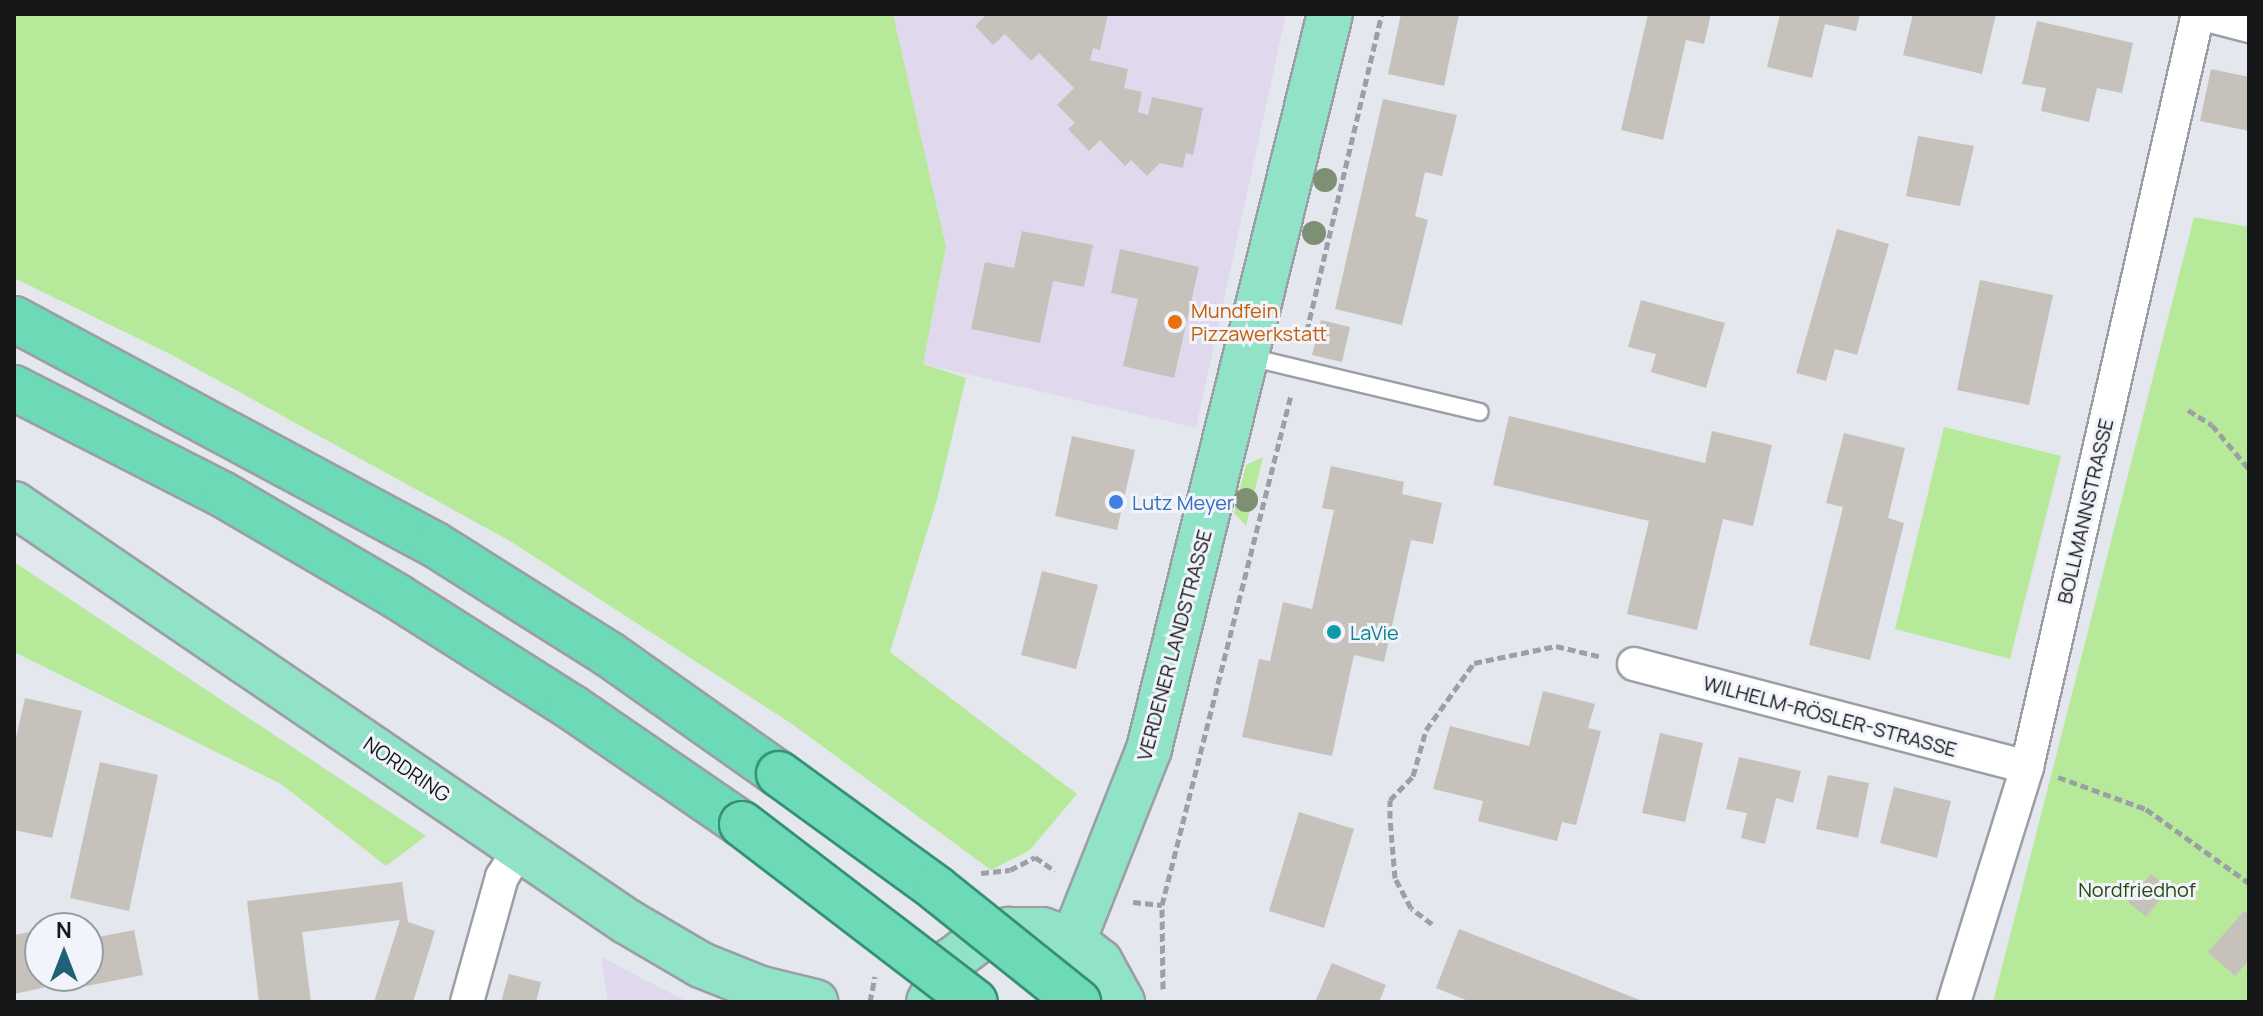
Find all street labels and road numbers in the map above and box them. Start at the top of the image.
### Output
street label: BOLLMANNSTRASSE [2052,416,2118,606]
street label: VERDENER LANDSTRASSE [1132,527,1216,763]
street label: WILHELM-RÖSLER-STRASSE [1701,671,1959,761]
street label: NORDRING [359,731,455,807]

